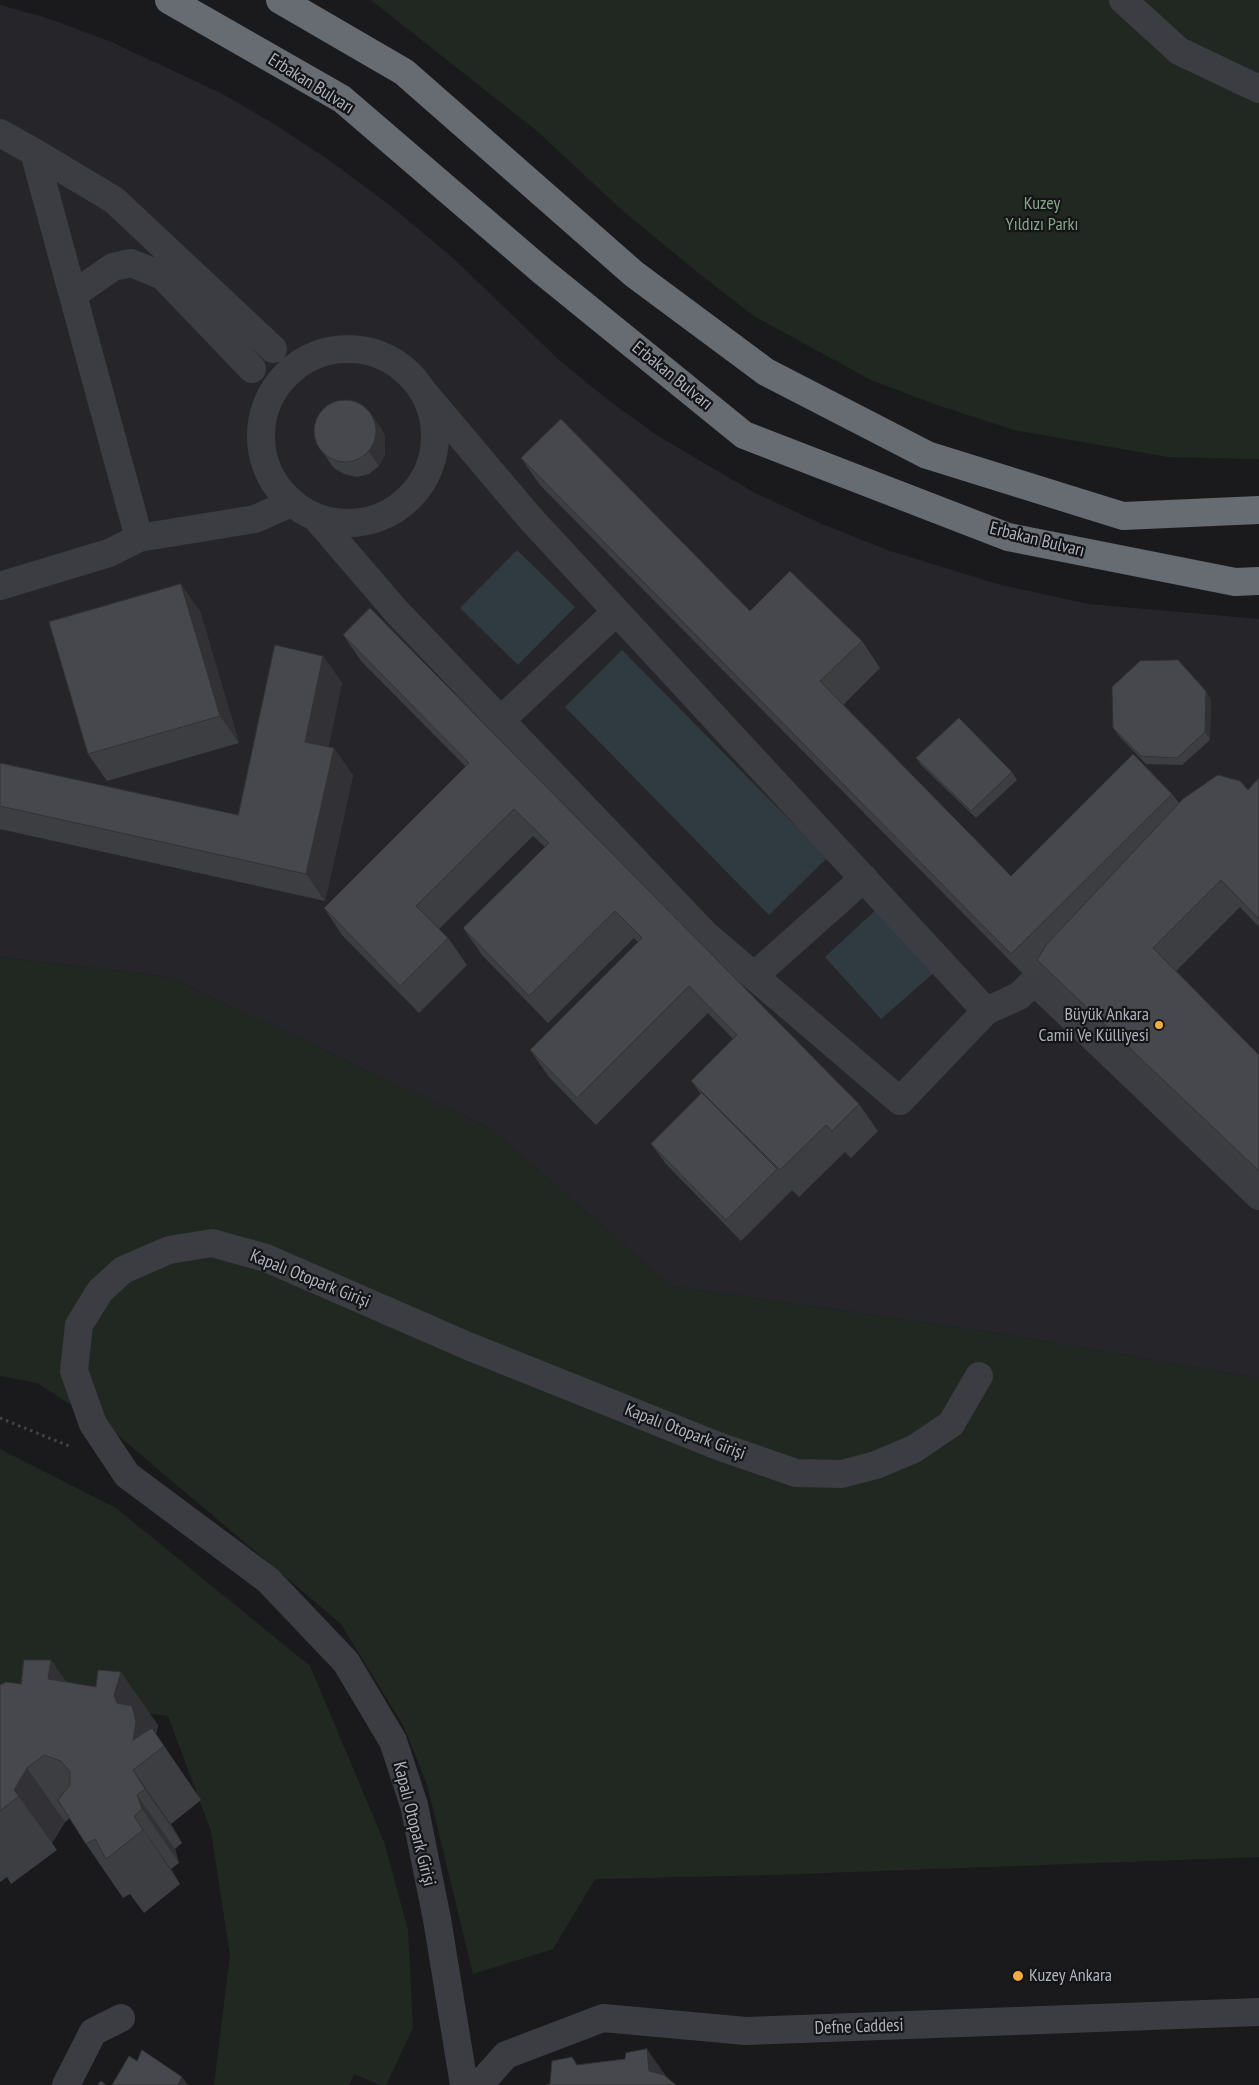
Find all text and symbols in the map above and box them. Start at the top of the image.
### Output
street label: Erbakan Bulvarı [264,49,358,119]
park label: Kuzey Yıldızı Parkı [1006,193,1078,235]
street label: Erbakan Bulvarı [627,337,717,415]
street label: Erbakan Bulvarı [987,518,1087,562]
place label: Büyük Ankara Camii Ve Külliyesi [1039,1004,1149,1046]
marker: Büyük Ankara Camii Ve Külliyesi [1153,1019,1165,1031]
street label: Kapalı Otopark Girişi [247,1245,373,1313]
street label: Kapalı Otopark Girişi [622,1399,748,1465]
street label: Kapalı Otopark Girişi [388,1760,440,1888]
place label: Kuzey Ankara [1029,1965,1112,1987]
marker: Kuzey Ankara [1011,1969,1025,1983]
street label: Defne Caddesi [814,2015,904,2039]

